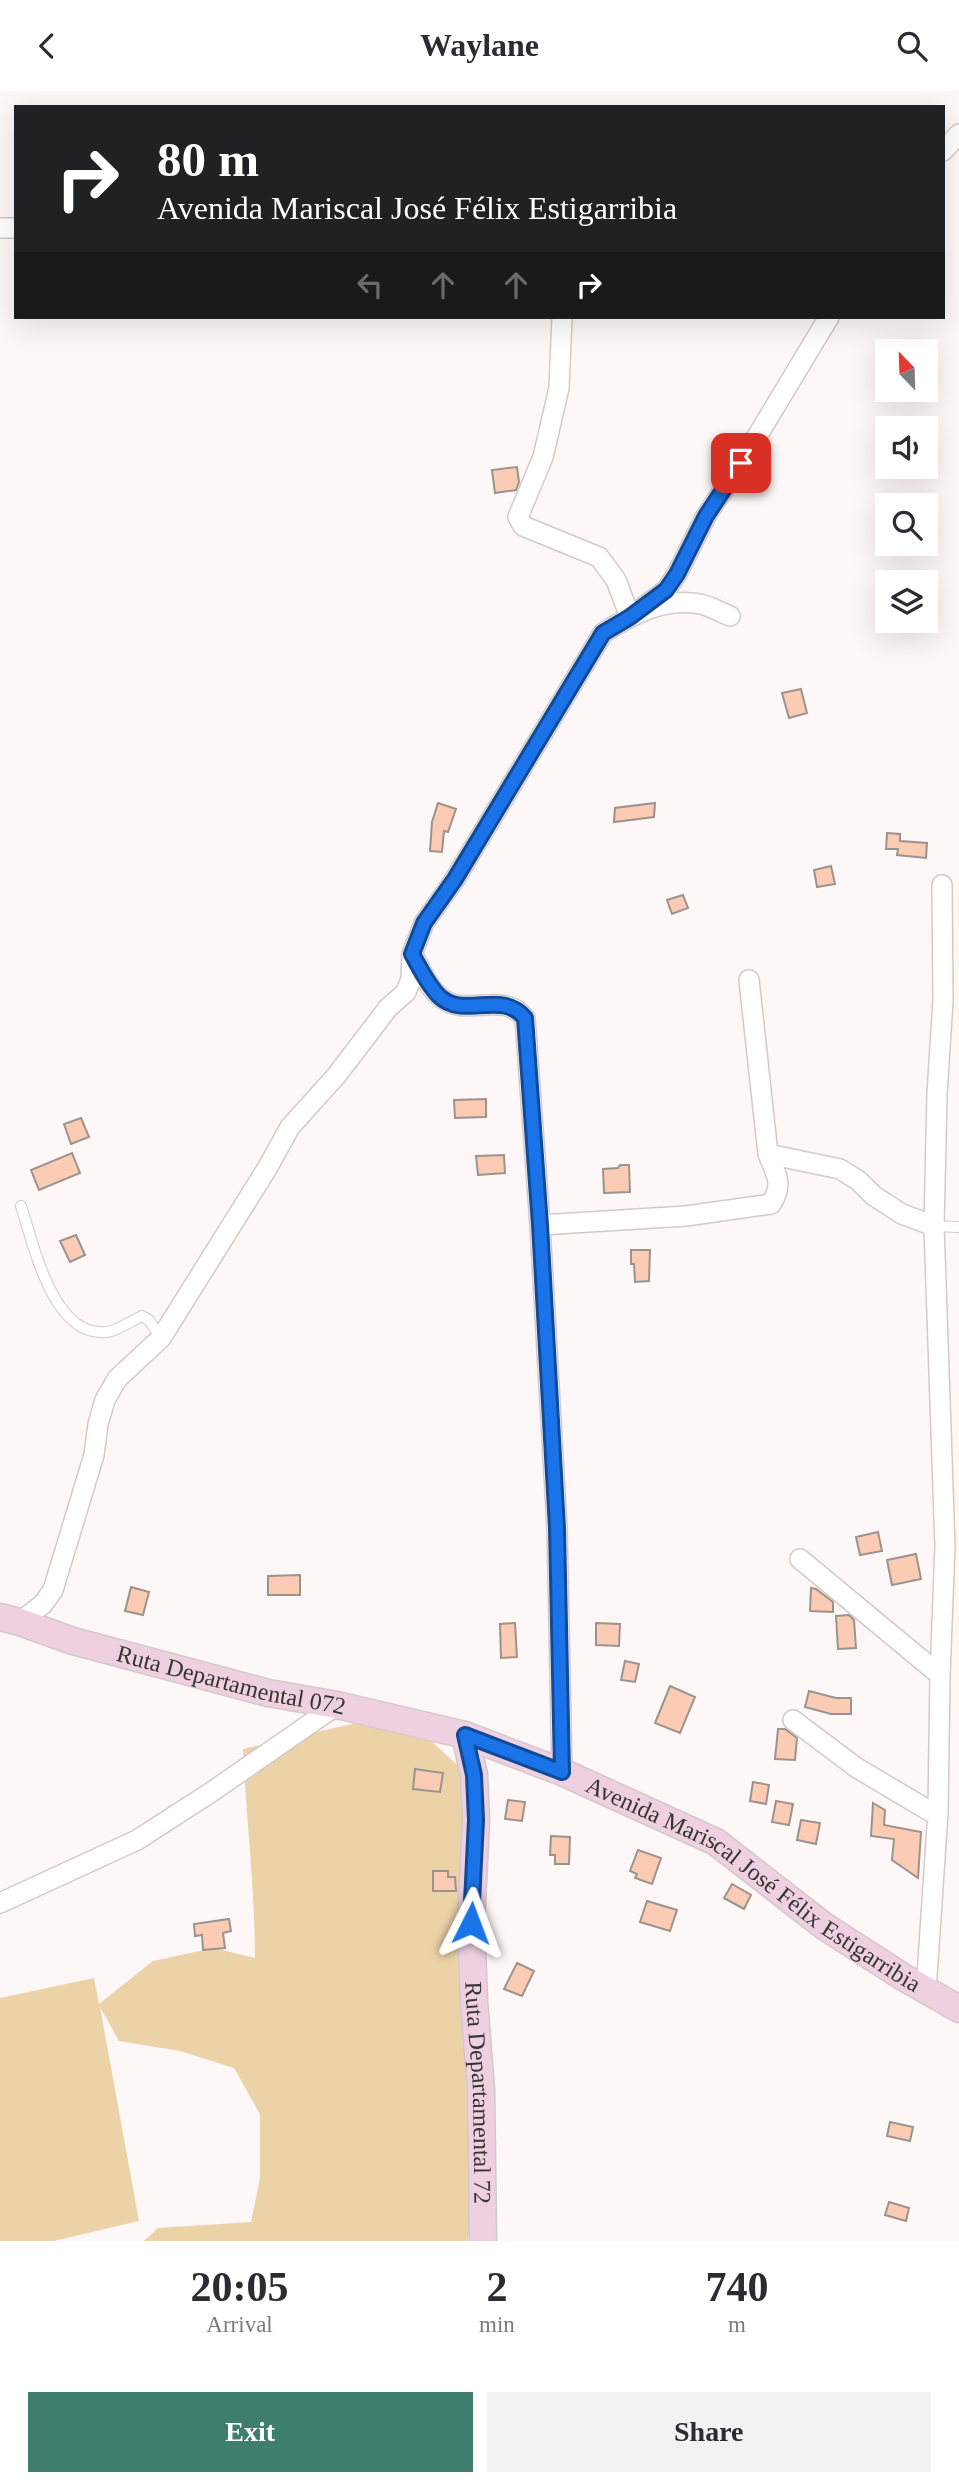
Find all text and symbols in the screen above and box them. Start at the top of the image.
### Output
icon: back [28,27,66,65]
text: Waylane [420,27,539,63]
icon: search [893,27,931,65]
text: 80 m [157,132,259,187]
icon: right [42,133,133,224]
text: Avenida Mariscal José Félix Estigarribia [157,190,677,226]
icon: left [351,266,389,304]
icon: ahead [424,266,462,304]
icon: ahead [497,266,535,304]
icon: right [570,266,608,304]
north arrow [875,339,938,403]
map controls [875,339,938,633]
button: sound [875,416,938,479]
pin [711,433,771,493]
icon: arrive [722,444,760,482]
button: search [875,493,938,556]
button: layers [875,570,938,633]
street label: Ruta Departamental 072 [114,1640,348,1720]
street label: Avenida Mariscal José Félix Estigarribia [582,1772,925,1997]
position arrow [434,1886,508,1960]
street label: Ruta Departamental 72 [460,1981,496,2204]
text: 20:05 [191,2264,289,2310]
text: 2 [486,2264,507,2310]
text: 740 [705,2264,768,2310]
text: Arrival [206,2312,273,2337]
text: min [479,2312,515,2337]
text: m [728,2312,746,2337]
button: Exit [28,2392,473,2472]
button: Share [487,2392,931,2472]

